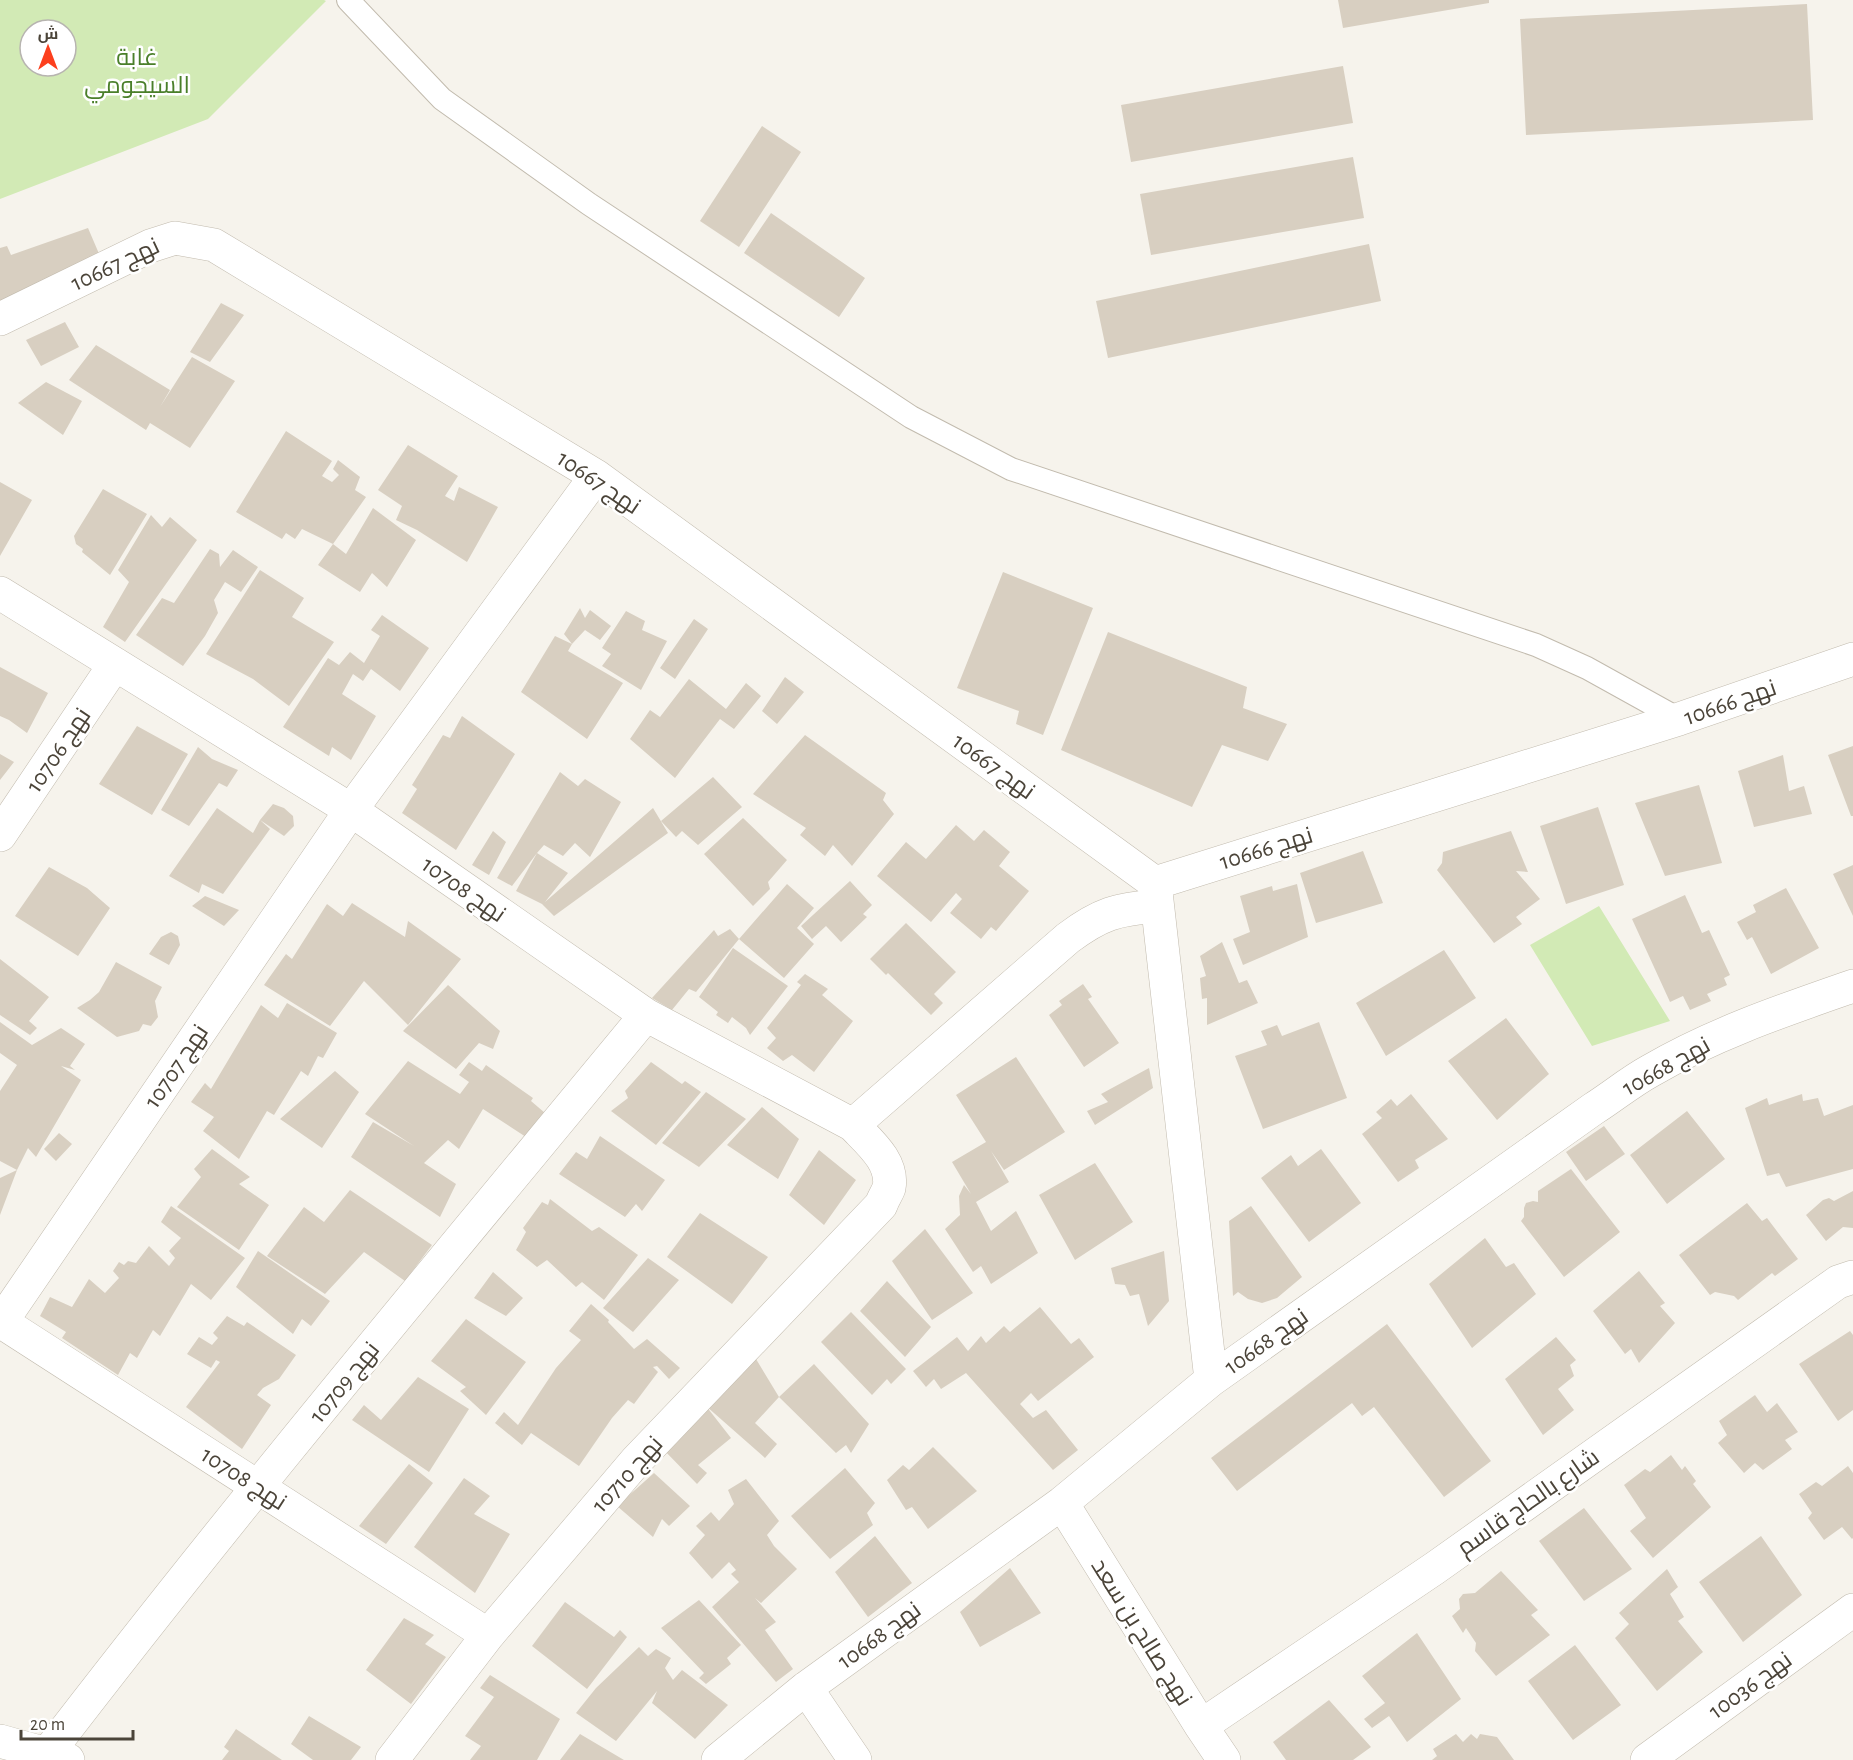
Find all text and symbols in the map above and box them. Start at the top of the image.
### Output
north arrow [18,18,78,78]
text: ش [38,25,58,43]
park label: غابة السيجومي [84,46,190,104]
street label: نهج 10667 [67,234,165,299]
street label: نهج 10667 [551,446,644,522]
street label: نهج 10666 [1681,676,1781,733]
street label: نهج 10706 [22,704,98,799]
street label: نهج 10667 [946,729,1039,807]
street label: نهج 10666 [1217,823,1317,877]
street label: نهج 10708 [415,852,510,930]
street label: نهج 10707 [140,1021,216,1114]
street label: نهج 10668 [1619,1033,1716,1103]
street label: نهج 10668 [1220,1304,1315,1382]
street label: نهج 10709 [305,1338,387,1429]
street label: نهج 10710 [588,1432,670,1519]
street label: نهج 10708 [195,1443,290,1518]
street label: شارع بالحاج قاسم [1453,1444,1606,1563]
street label: نهج صالح بن سعد [1084,1555,1196,1712]
street label: نهج 10668 [834,1598,927,1676]
street label: نهج 10036 [1705,1648,1798,1726]
scale bar [21,1703,134,1741]
text: 20 m [30,1716,65,1734]

